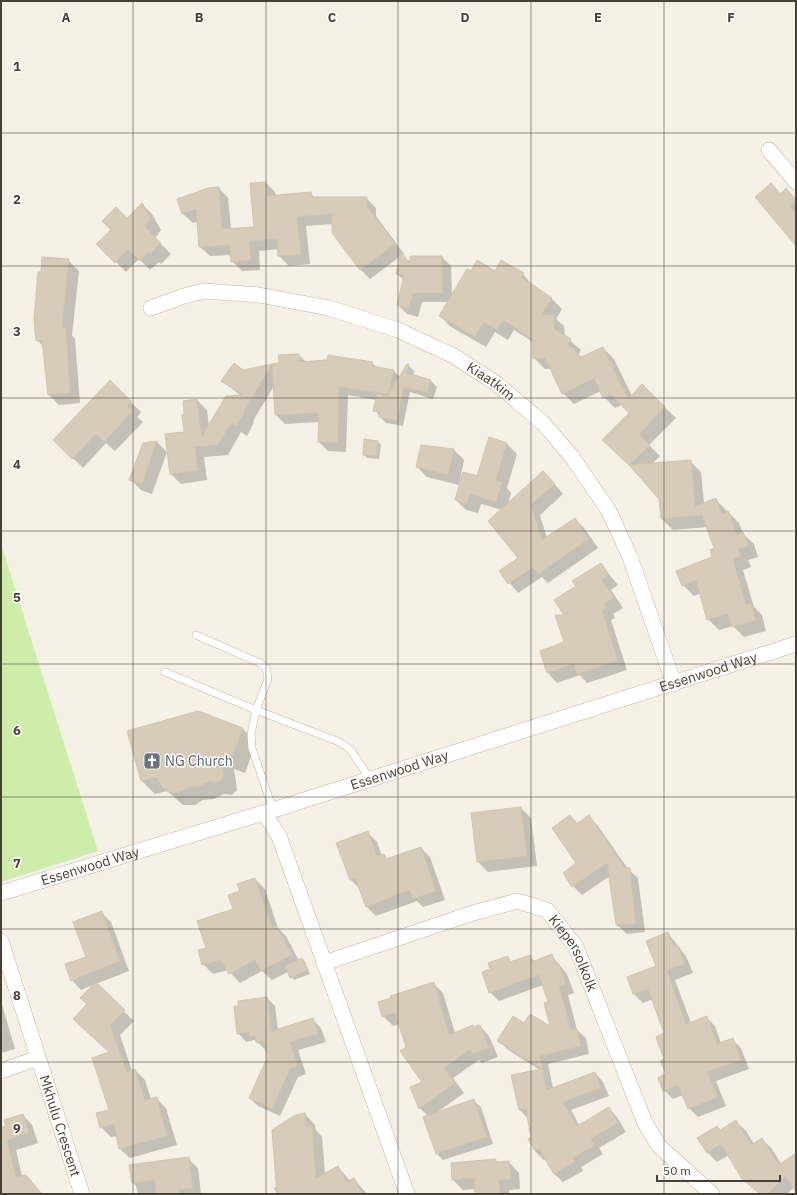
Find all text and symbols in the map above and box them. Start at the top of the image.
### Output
text: A [62,9,71,26]
text: B [195,9,204,26]
text: C [328,9,337,26]
text: D [460,9,470,26]
text: E [594,9,602,26]
text: F [727,9,735,26]
text: 1 [13,58,21,75]
text: 2 [13,191,21,208]
text: 3 [13,323,21,340]
street label: Kiaatkim [463,358,519,405]
text: 4 [13,456,21,473]
text: 5 [13,589,21,606]
street label: Essenwood Way [657,648,759,696]
text: 6 [13,722,21,739]
street label: Essenwood Way [348,746,451,794]
church icon: NG Church [142,751,162,771]
place label: NG Church [165,752,233,770]
street label: Essenwood Way [39,842,141,889]
text: 7 [13,855,21,872]
street label: Kiepersolkolk [545,911,602,994]
text: 8 [13,987,21,1004]
street label: Mkhulu Crescent [35,1073,85,1179]
text: 9 [13,1120,21,1137]
scale bar [657,1157,780,1183]
text: 50 m [663,1163,691,1178]

